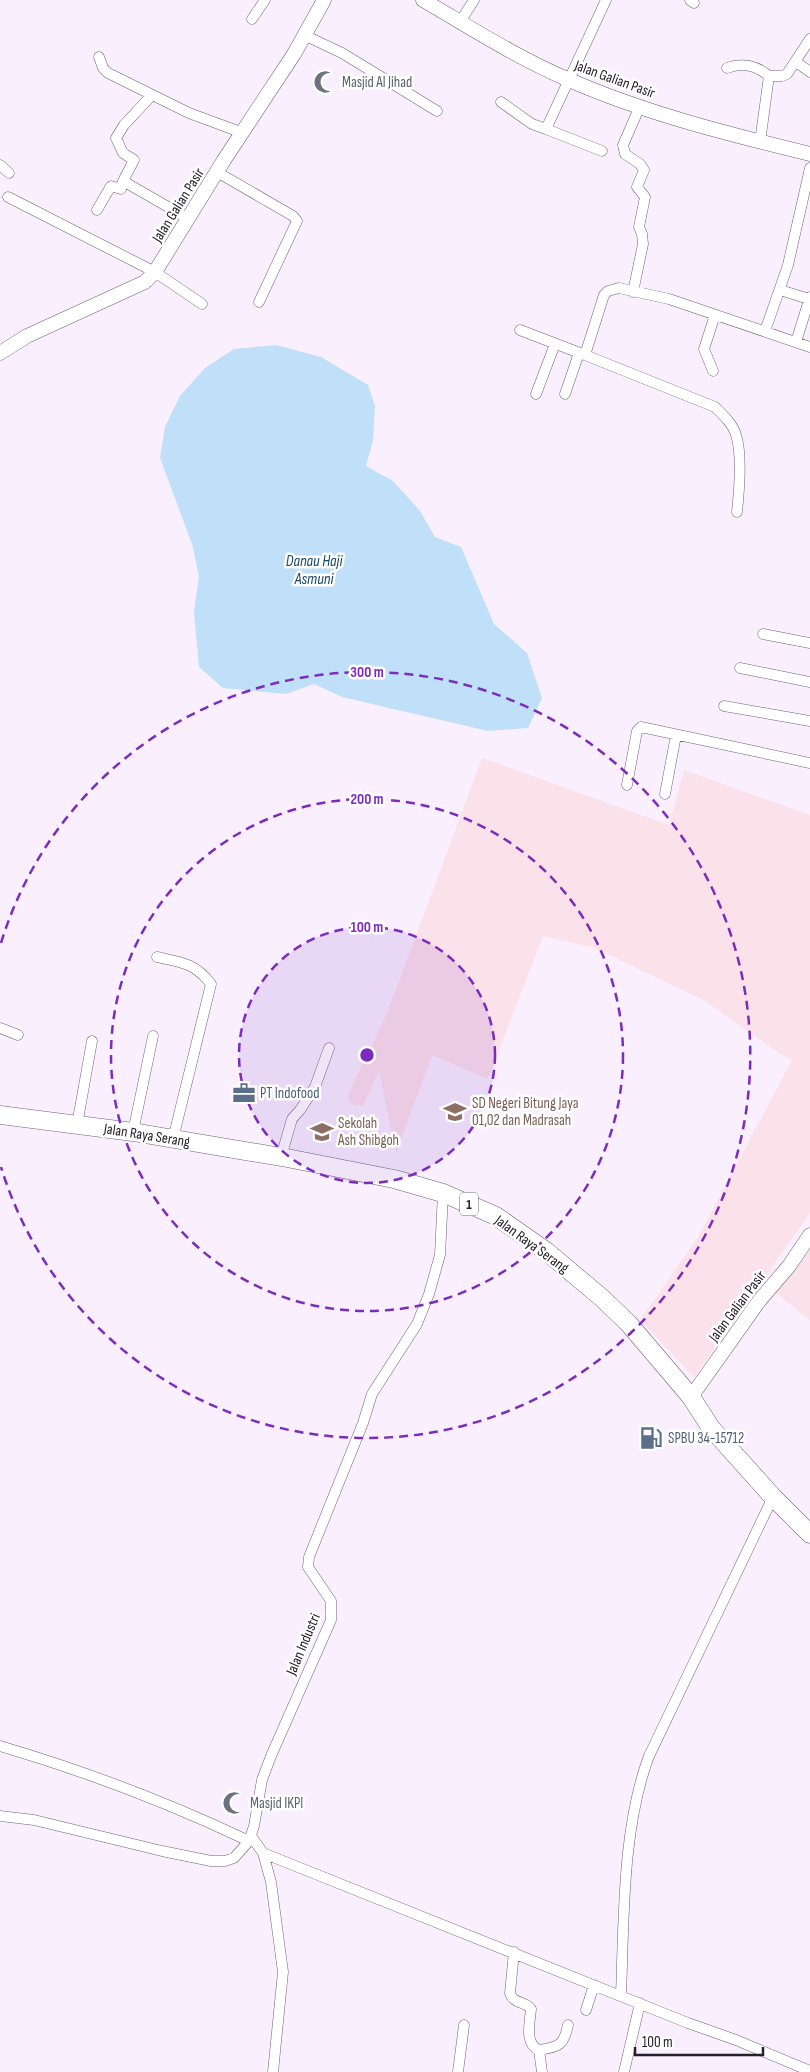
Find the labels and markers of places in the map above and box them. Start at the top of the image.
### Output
mosque icon: Masjid Al Jihad [312,69,338,95]
place label: Masjid Al Jihad [342,73,412,92]
centre of rings [358,1046,376,1064]
office icon: PT Indofood [231,1080,257,1106]
place label: PT Indofood [260,1084,319,1103]
place label: SD Negeri Bitung Jaya 01,02 dan Madrasah [472,1094,579,1130]
school or university icon: SD Negeri Bitung Jaya 01,02 dan Madrasah [442,1099,468,1125]
place label: Sekolah Ash Shibgoh [337,1114,399,1150]
school or university icon: Sekolah Ash Shibgoh [309,1119,335,1145]
fuel station icon: SPBU 34-15712 [638,1425,664,1451]
place label: SPBU 34-15712 [668,1429,744,1448]
mosque icon: Masjid IKPI [221,1790,247,1816]
place label: Masjid IKPI [250,1794,303,1813]

